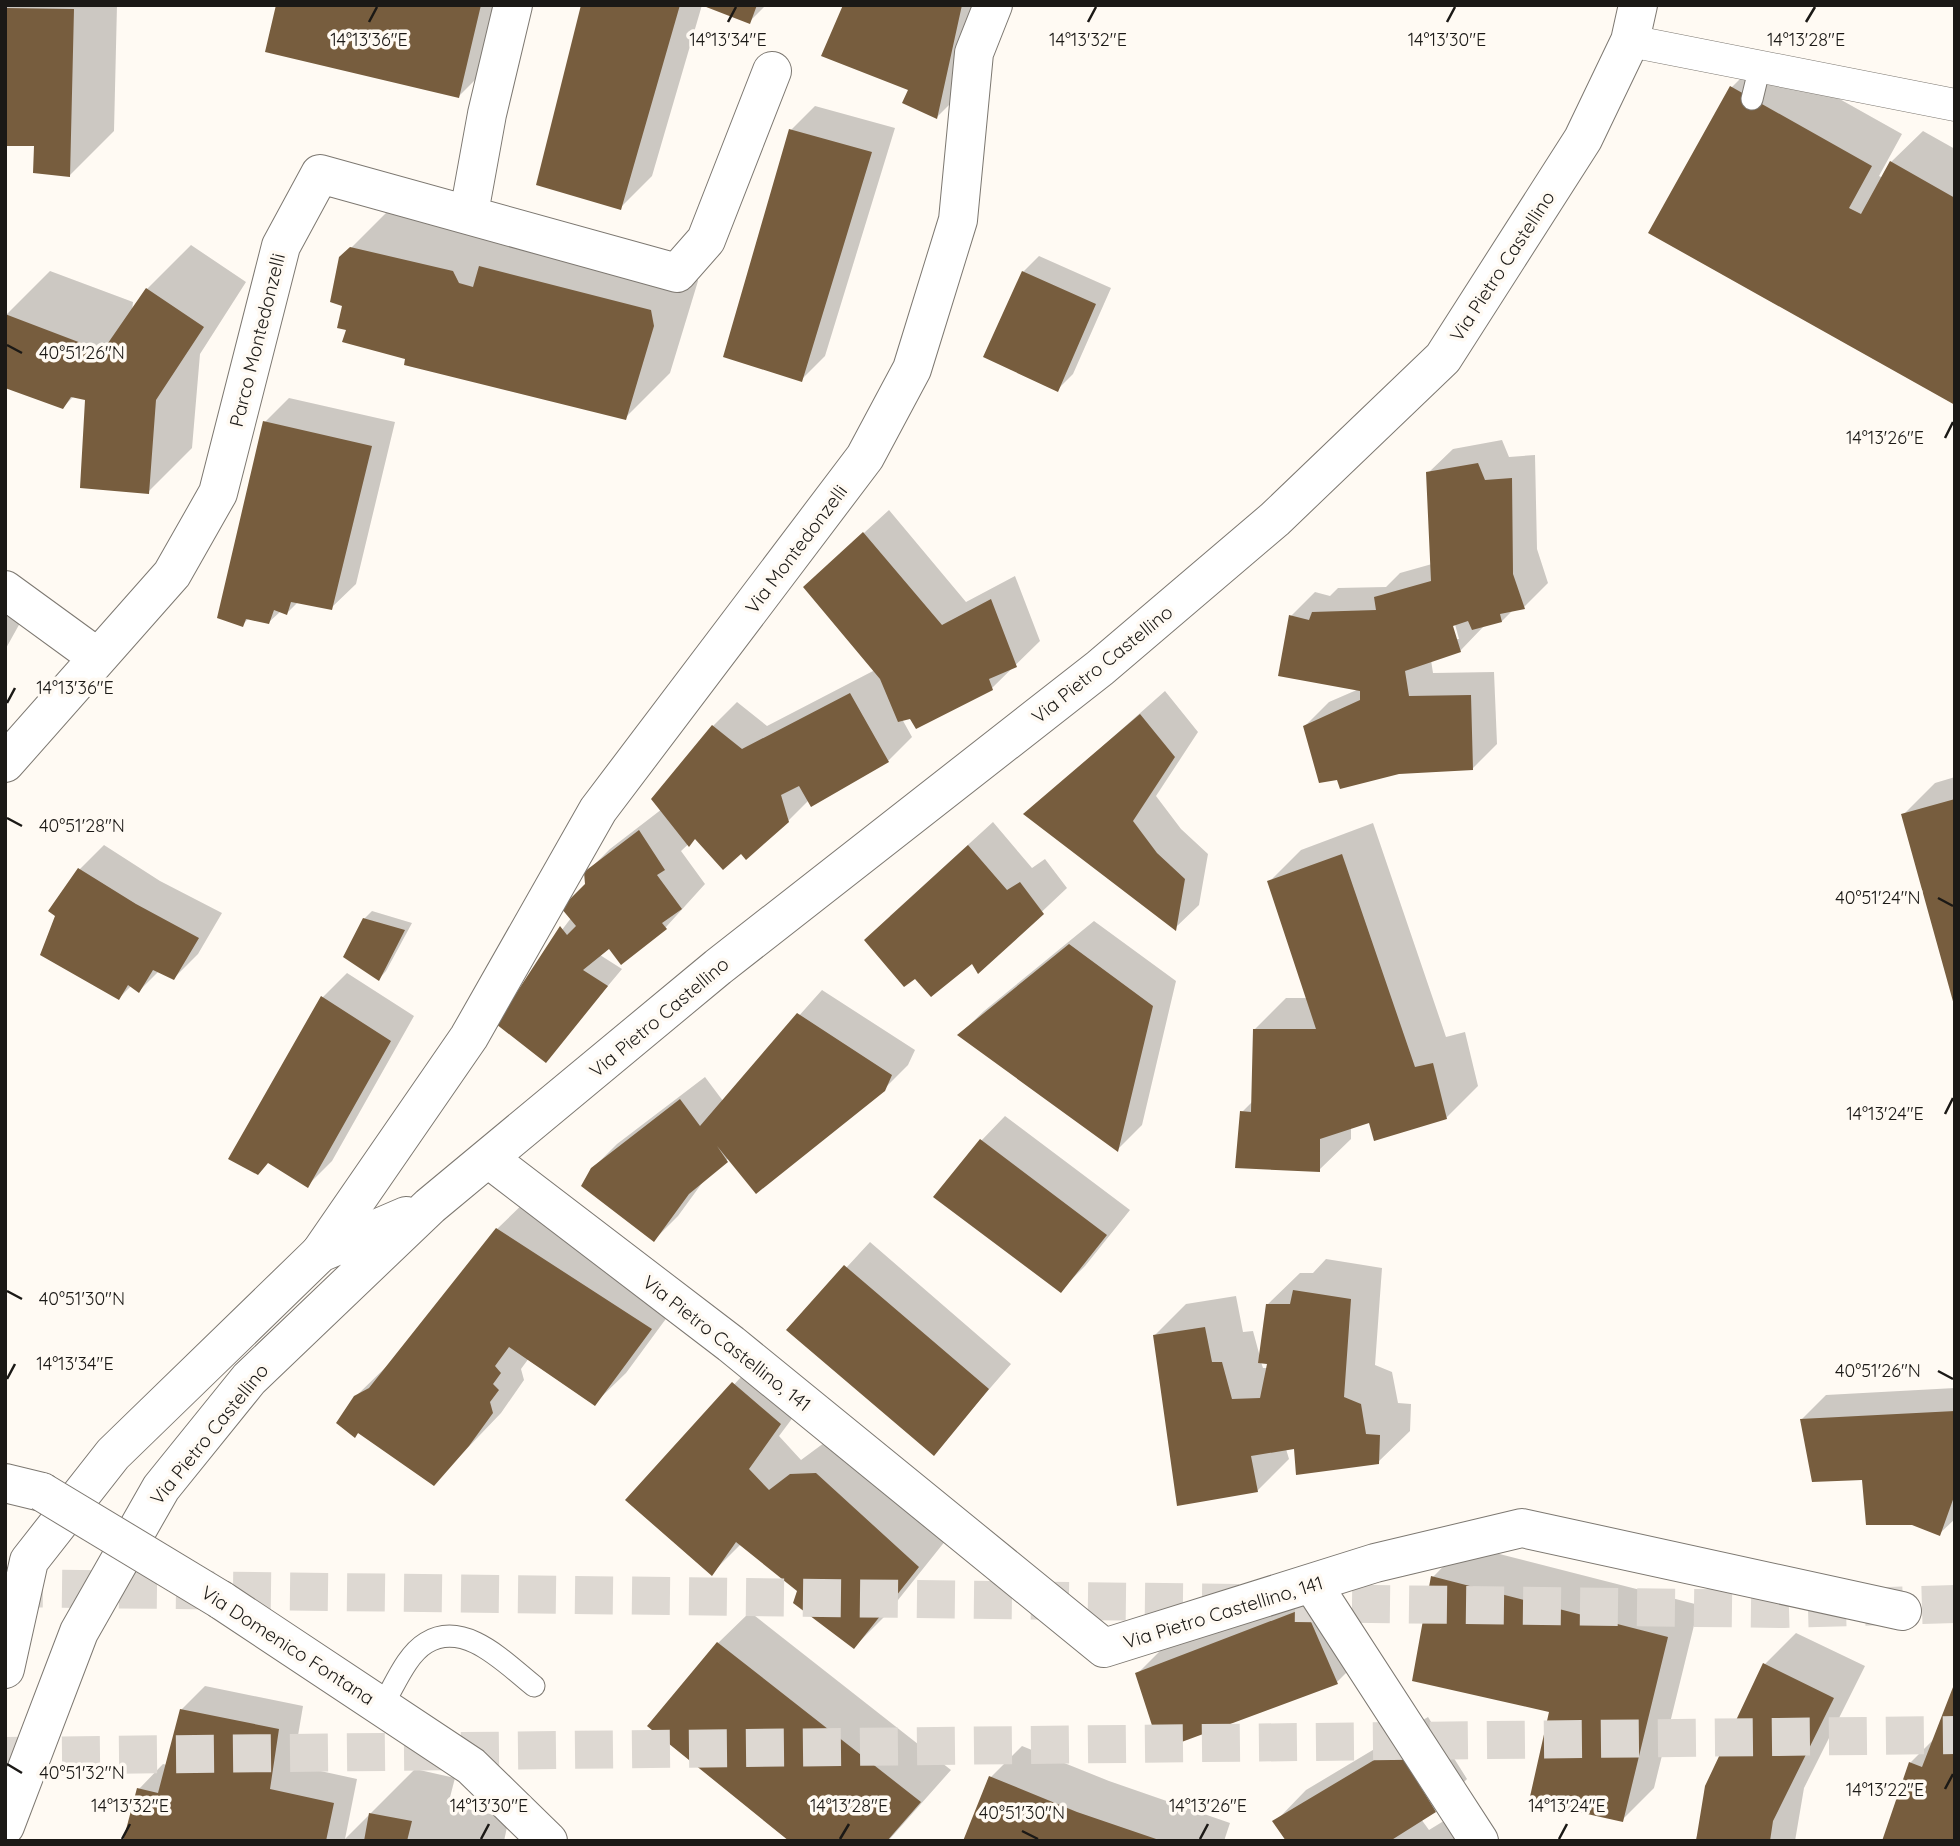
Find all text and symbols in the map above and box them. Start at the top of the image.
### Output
text: 14°13'36"E [330,28,408,51]
text: 14°13'34"E [689,28,767,51]
text: 14°13'32"E [1049,28,1127,51]
text: 14°13'30"E [1408,28,1486,51]
text: 14°13'28"E [1767,28,1845,51]
street label: Via Pietro Castellino [1444,186,1560,346]
street label: Parco Montedonzelli [224,251,290,429]
text: 40°51'26"N [39,341,125,364]
text: 14°13'26"E [1846,426,1924,449]
street label: Via Montedonzelli [740,480,852,618]
street label: Via Pietro Castellino [1027,600,1177,728]
text: 14°13'36"E [36,676,114,699]
text: 40°51'28"N [39,814,125,837]
text: 40°51'24"N [1835,886,1921,909]
street label: Via Pietro Castellino [584,952,734,1082]
text: 14°13'24"E [1846,1102,1924,1125]
street label: Via Pietro Castellino, 141 [638,1270,816,1416]
text: 40°51'30"N [39,1287,125,1310]
text: 14°13'34"E [36,1352,114,1375]
street label: Via Pietro Castellino [145,1359,273,1509]
text: 40°51'26"N [1835,1359,1921,1382]
street label: Via Pietro Castellino, 141 [1120,1570,1326,1654]
street label: Via Domenico Fontana [197,1580,379,1710]
text: 40°51'32"N [39,1761,125,1784]
text: 14°13'22"E [1846,1778,1924,1801]
text: 14°13'32"E [91,1794,169,1817]
text: 14°13'30"E [450,1794,528,1817]
text: 14°13'28"E [810,1794,888,1817]
text: 14°13'26"E [1169,1794,1247,1817]
text: 14°13'24"E [1528,1794,1606,1817]
text: 40°51'30"N [979,1801,1065,1824]

